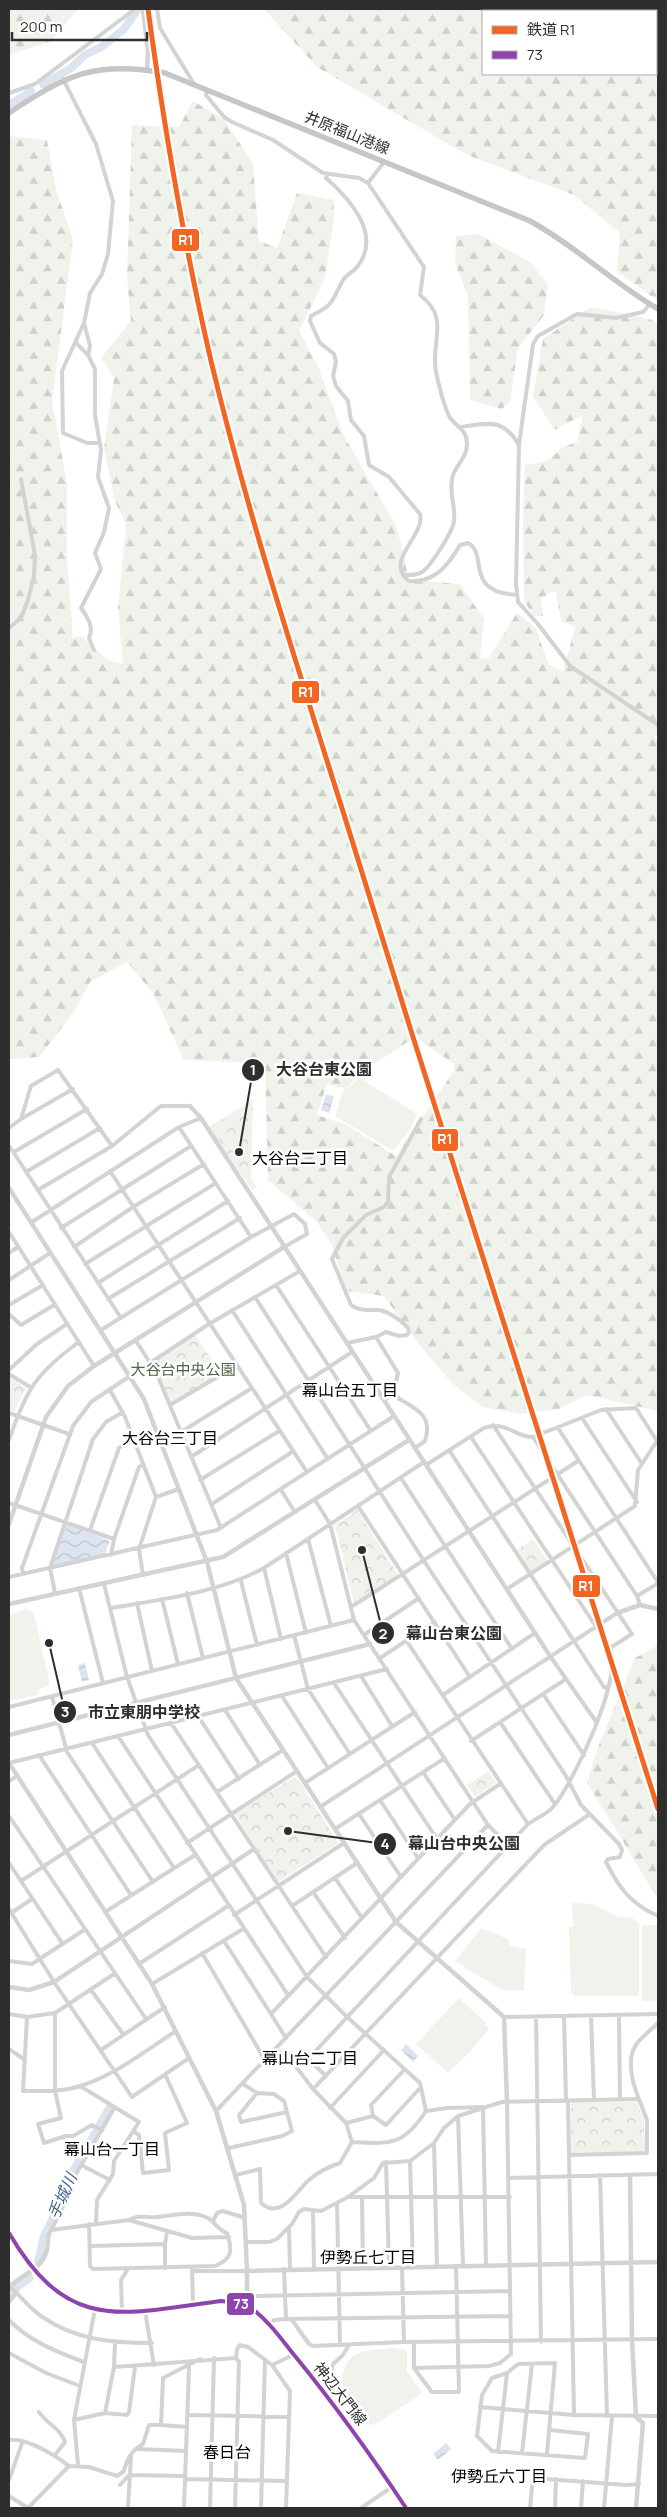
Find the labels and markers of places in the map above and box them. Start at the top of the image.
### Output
callout: 大谷台東公園 [241,1054,382,1085]
callout: 幕山台東公園 [371,1618,512,1649]
callout: 市立東朋中学校 [53,1697,210,1728]
callout: 幕山台中央公園 [373,1828,530,1859]

